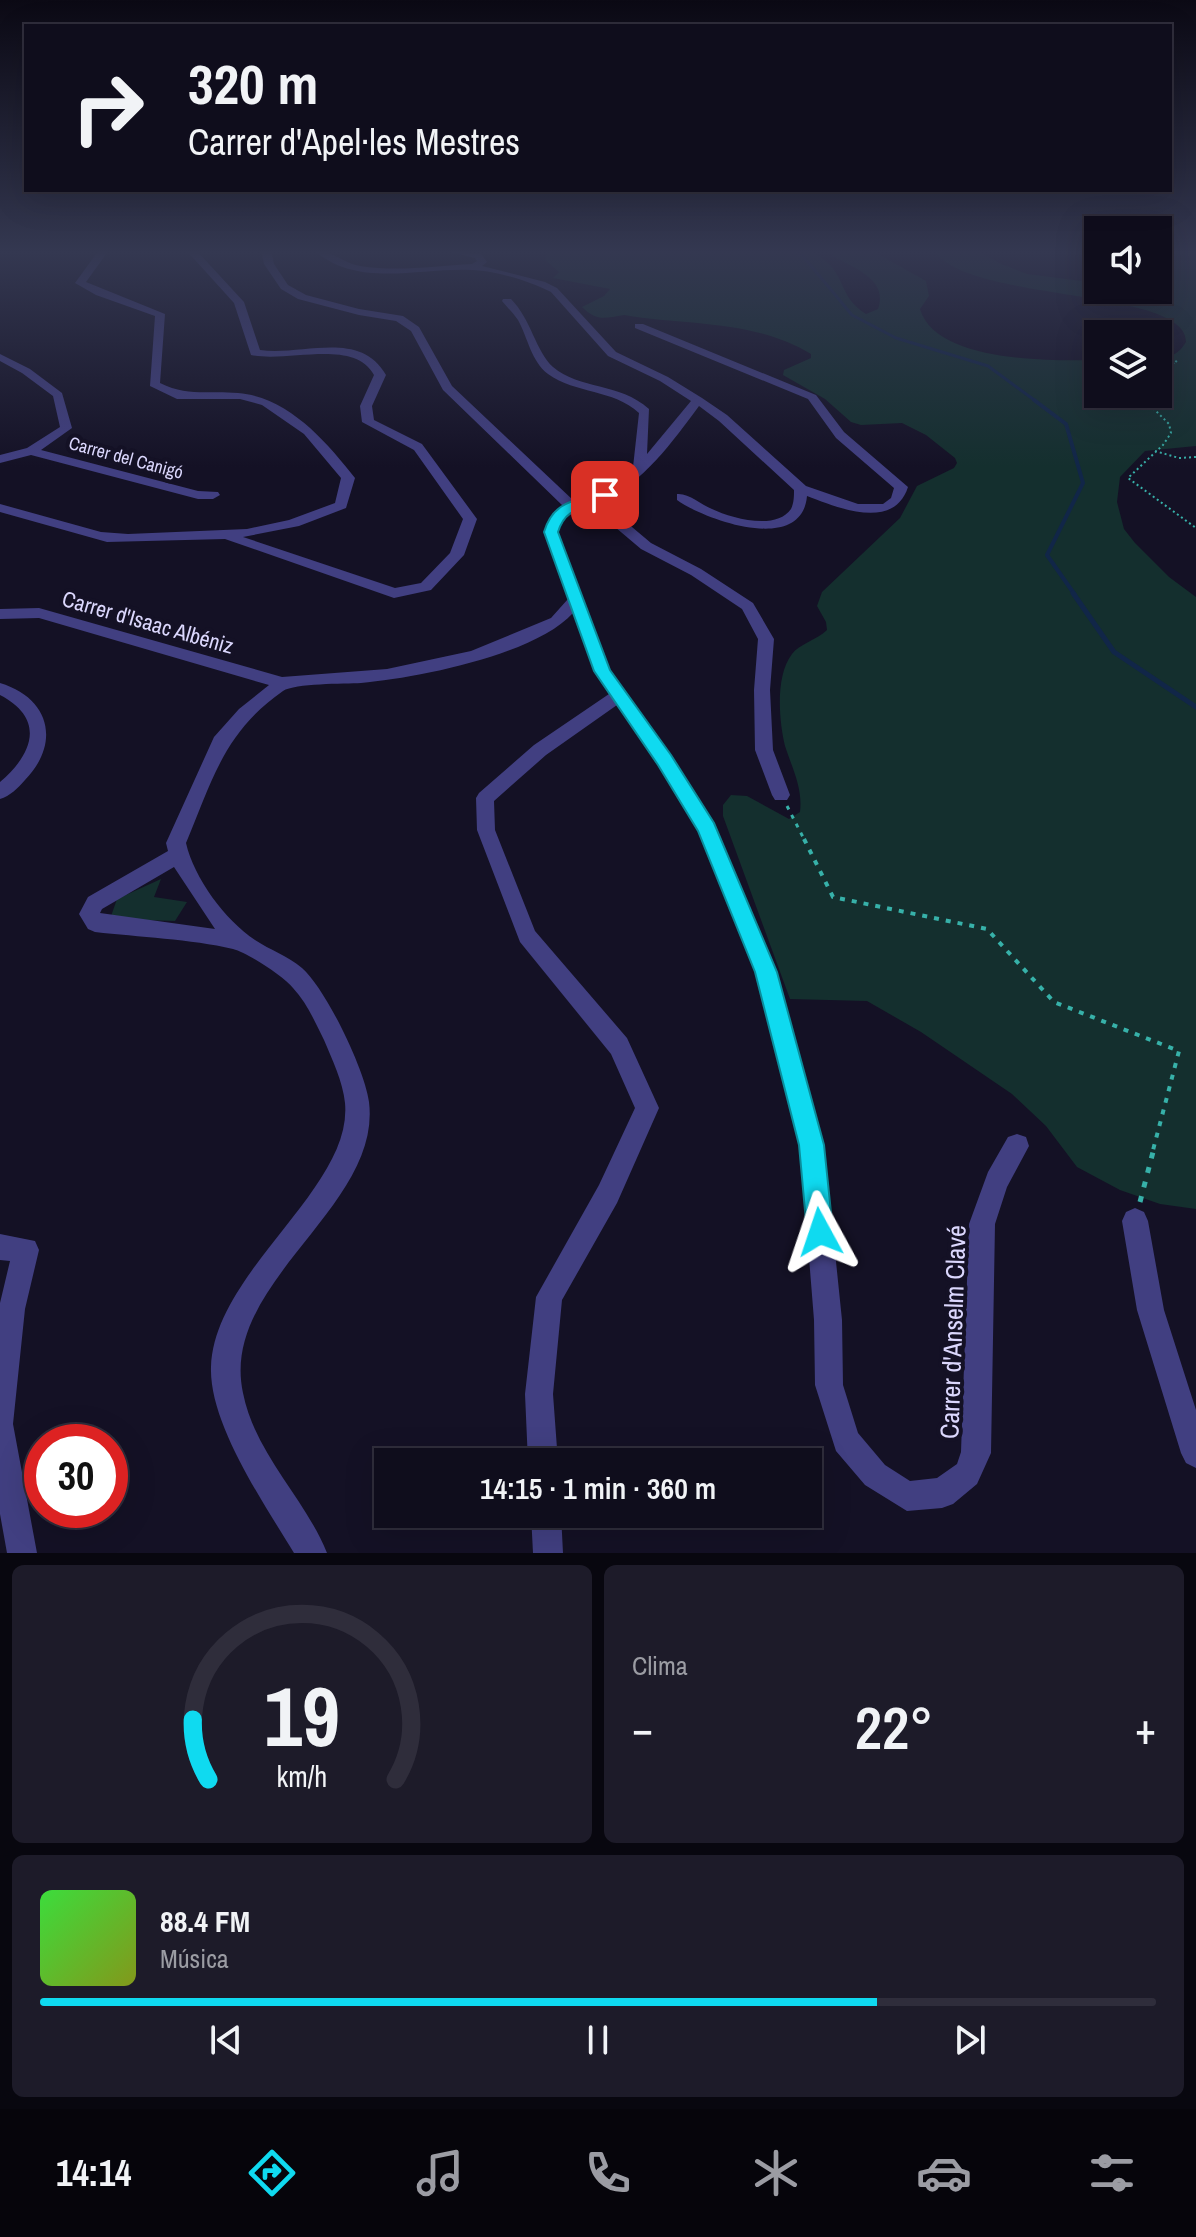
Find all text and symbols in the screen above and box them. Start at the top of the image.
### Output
text: 320 m [188,46,318,121]
icon: right [56,56,160,160]
text: Carrer d'Apel·les Mestres [188,118,520,166]
map controls [1084,216,1172,408]
button: sound [1084,216,1172,304]
button: layers [1084,320,1172,408]
street label: Carrer del Canigó [66,430,186,485]
pin [571,461,639,529]
icon: arrive [583,473,627,517]
street label: Carrer d'Isaac Albéniz [59,583,237,661]
position arrow [778,1190,862,1274]
street label: Carrer d'Anselm Clavé [931,1225,974,1439]
speed limit sign: 30 [24,1424,128,1528]
text: 14:15 · 1 min · 360 m [480,1468,716,1508]
text: Clima [632,1648,688,1683]
text: 19 [264,1660,340,1772]
text: 22° [855,1687,933,1768]
text: − [632,1698,653,1758]
text: + [1135,1698,1156,1758]
text: km/h [277,1757,327,1796]
text: 88.4 FM [160,1901,250,1941]
text: Música [160,1941,229,1976]
icon: previous [204,2018,248,2062]
icon: pause [576,2018,620,2062]
icon: next [948,2018,992,2062]
icon: directions [244,2145,300,2201]
icon: music [412,2145,468,2201]
icon: phone [580,2145,636,2201]
icon: climate [748,2145,804,2201]
icon: car [916,2145,972,2201]
icon: filters [1084,2145,1140,2201]
text: 14:14 [56,2149,132,2197]

